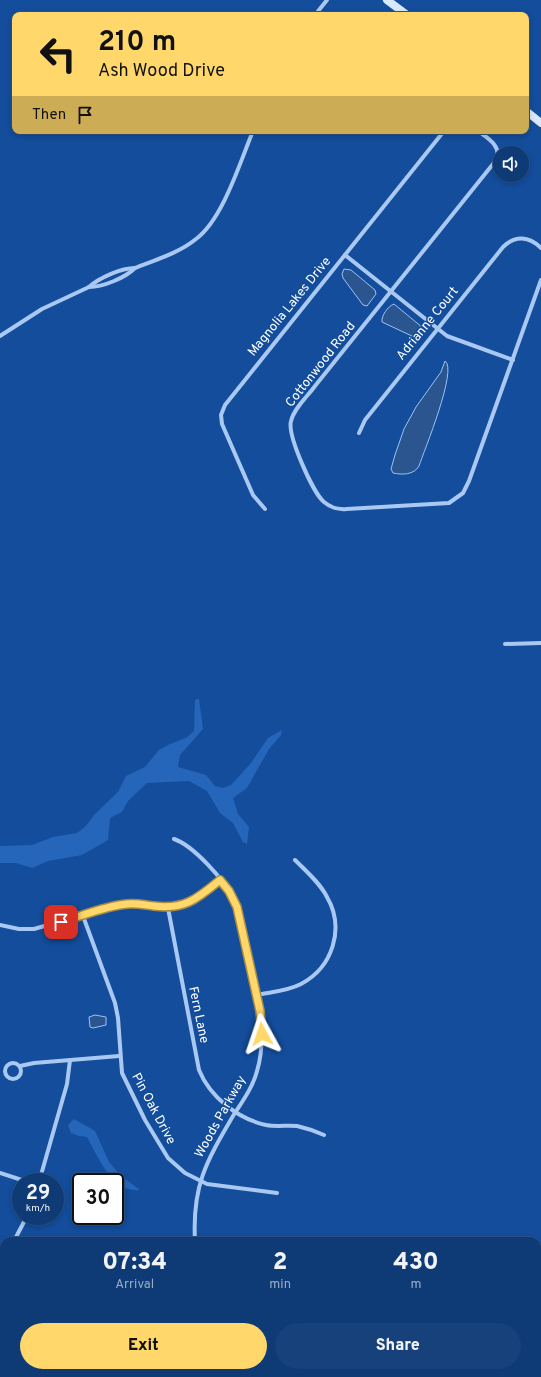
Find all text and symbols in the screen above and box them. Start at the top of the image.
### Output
text: 210 m [98,25,176,61]
icon: left [32,28,84,80]
text: Ash Wood Drive [98,60,225,83]
icon: arrive [74,104,96,126]
text: Then [32,106,66,125]
map controls [493,146,529,182]
button: sound [493,146,529,182]
street label: Magnolia Lakes Drive [245,254,335,360]
street label: Adrianne Court [394,284,462,364]
street label: Cottonwood Road [283,319,359,411]
pin [44,905,78,939]
icon: arrive [50,911,72,933]
street label: Fern Lane [184,985,212,1045]
position arrow [241,1013,283,1055]
street label: Pin Oak Drive [127,1070,179,1148]
street label: Woods Parkway [192,1073,250,1161]
speed limit sign: 30 [72,1173,124,1225]
text: 29 [26,1181,50,1207]
text: km/h [26,1202,50,1215]
text: 07:34 [102,1248,167,1278]
text: 2 [273,1248,288,1278]
text: 430 [393,1248,439,1278]
text: Arrival [115,1277,154,1293]
text: min [269,1277,291,1293]
text: m [410,1277,422,1293]
button: Exit [20,1323,267,1369]
button: Share [275,1323,521,1369]

